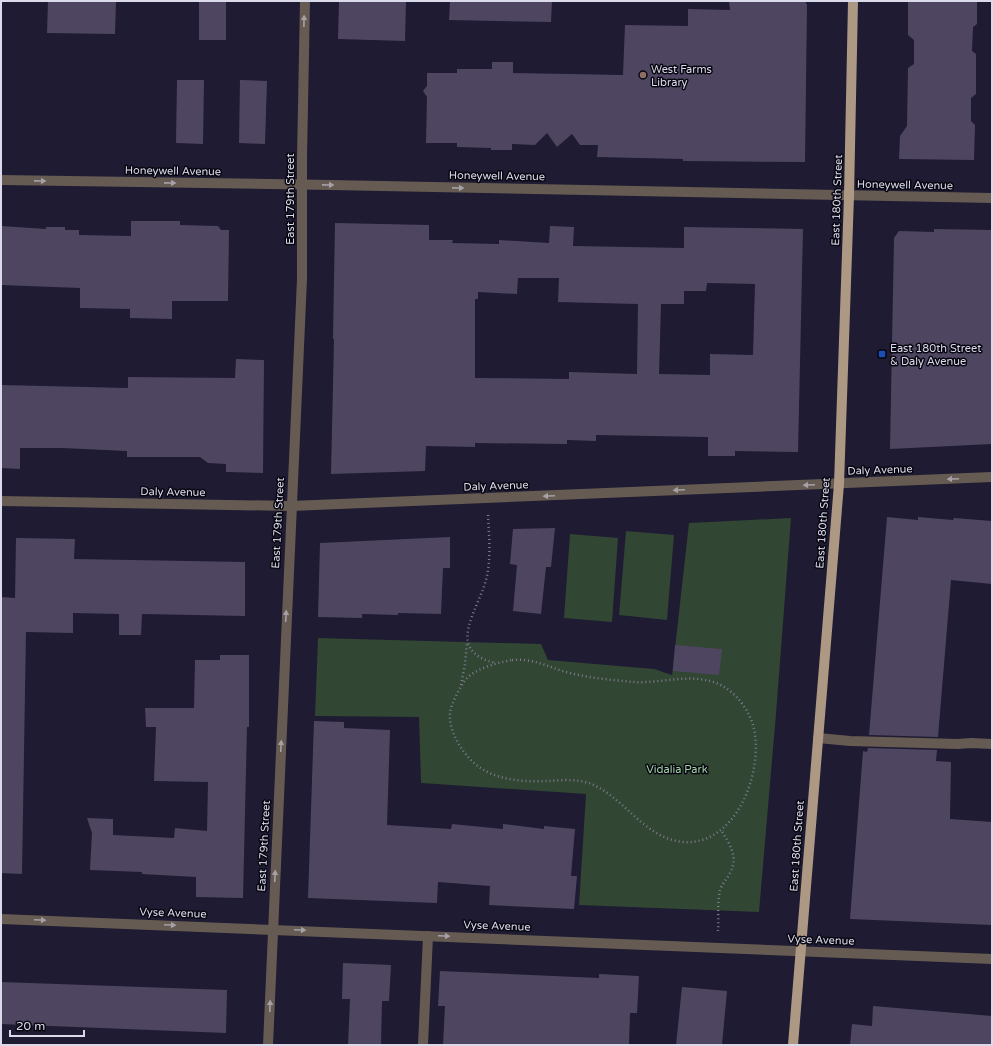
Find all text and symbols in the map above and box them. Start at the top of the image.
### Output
one-way arrow [301,15,308,27]
place label: West Farms Library [651,63,712,89]
marker: West Farms Library [638,70,648,80]
street label: East 179th Street [284,153,297,245]
street label: East 180th Street [829,154,845,246]
street label: Honeywell Avenue [125,164,221,178]
street label: Honeywell Avenue [449,169,545,183]
one-way arrow [34,177,46,184]
street label: Honeywell Avenue [857,178,953,192]
one-way arrow [164,180,177,186]
one-way arrow [322,182,335,188]
one-way arrow [452,184,464,191]
place label: East 180th Street & Daly Avenue [890,342,981,368]
marker: East 180th Street & Daly Avenue [877,349,887,359]
street label: Daly Avenue [847,462,913,478]
one-way arrow [946,476,959,482]
street label: East 179th Street [269,477,287,569]
street label: East 180th Street [813,477,833,569]
street label: Daly Avenue [463,478,529,494]
one-way arrow [803,482,815,489]
street label: Daly Avenue [140,485,206,499]
one-way arrow [673,487,685,494]
one-way arrow [543,492,555,499]
one-way arrow [283,610,290,622]
one-way arrow [277,740,284,752]
park label: Vidalia Park [646,763,708,776]
street label: East 179th Street [255,800,273,892]
street label: East 180th Street [787,800,807,892]
one-way arrow [272,869,278,882]
street label: Vyse Avenue [139,905,207,921]
one-way arrow [34,917,46,924]
street label: Vyse Avenue [463,918,531,934]
one-way arrow [164,922,176,929]
one-way arrow [294,927,306,934]
street label: Vyse Avenue [787,932,855,948]
one-way arrow [438,933,450,940]
one-way arrow [267,999,273,1012]
scale bar [10,1012,84,1038]
text: 20 m [16,1019,45,1033]

